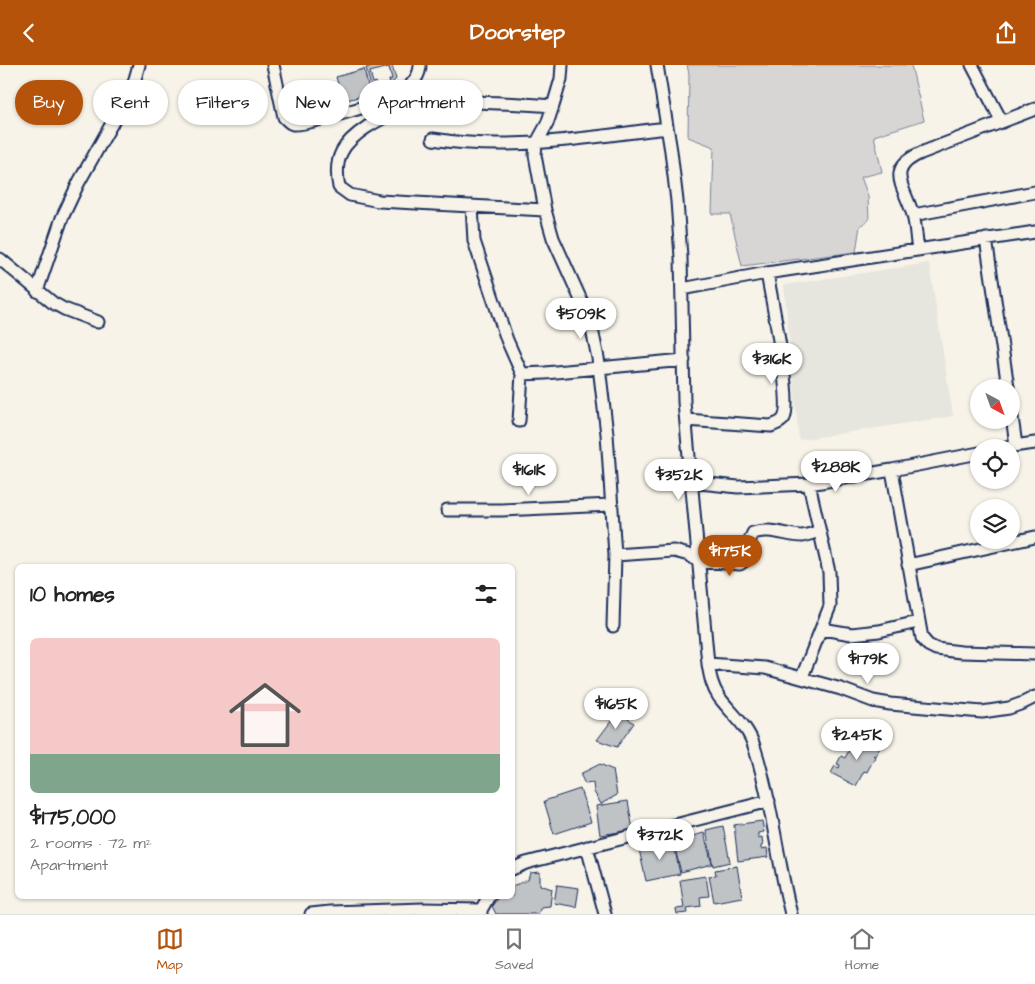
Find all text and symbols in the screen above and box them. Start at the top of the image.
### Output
text: Doorstep [470,17,565,48]
icon: back [15,19,43,47]
icon: share [992,19,1020,47]
chip: Buy [15,80,83,125]
chip: Rent [93,80,168,125]
chip: Filters [178,80,268,125]
chip: New [278,80,349,125]
chip: Apartment [359,80,483,125]
pin: $509K [546,297,616,340]
text: $509K [556,303,606,325]
pin: $316K [737,343,807,385]
text: $316K [753,348,791,370]
north arrow [970,379,1020,429]
map controls [970,379,1020,549]
button: locate [970,439,1020,489]
pin: $288K [801,451,871,493]
pin: $161K [494,453,564,496]
text: $288K [812,456,860,478]
text: $161K [513,459,545,481]
pin: $352K [644,459,714,501]
text: $352K [655,464,703,486]
button: layers [970,499,1020,549]
pin: $175K [695,535,765,577]
text: $175K [709,540,751,562]
text: 10 homes [30,580,115,609]
icon: filters [472,580,500,608]
pin: $179K [833,643,903,685]
text: $179K [848,648,888,670]
icon: home [220,670,310,760]
pin: $165K [581,687,651,730]
text: $165K [595,693,637,715]
pin: $245K [822,719,892,761]
text: $245K [832,724,882,746]
text: $175,000 [30,803,116,832]
pin: $372K [625,819,695,861]
text: $372K [637,824,683,846]
text: 2 rooms · 72 m² [30,832,152,854]
text: Apartment [30,854,108,876]
tab: Map [156,925,184,975]
tab: Saved [495,925,533,975]
tab: Home [845,925,879,975]

